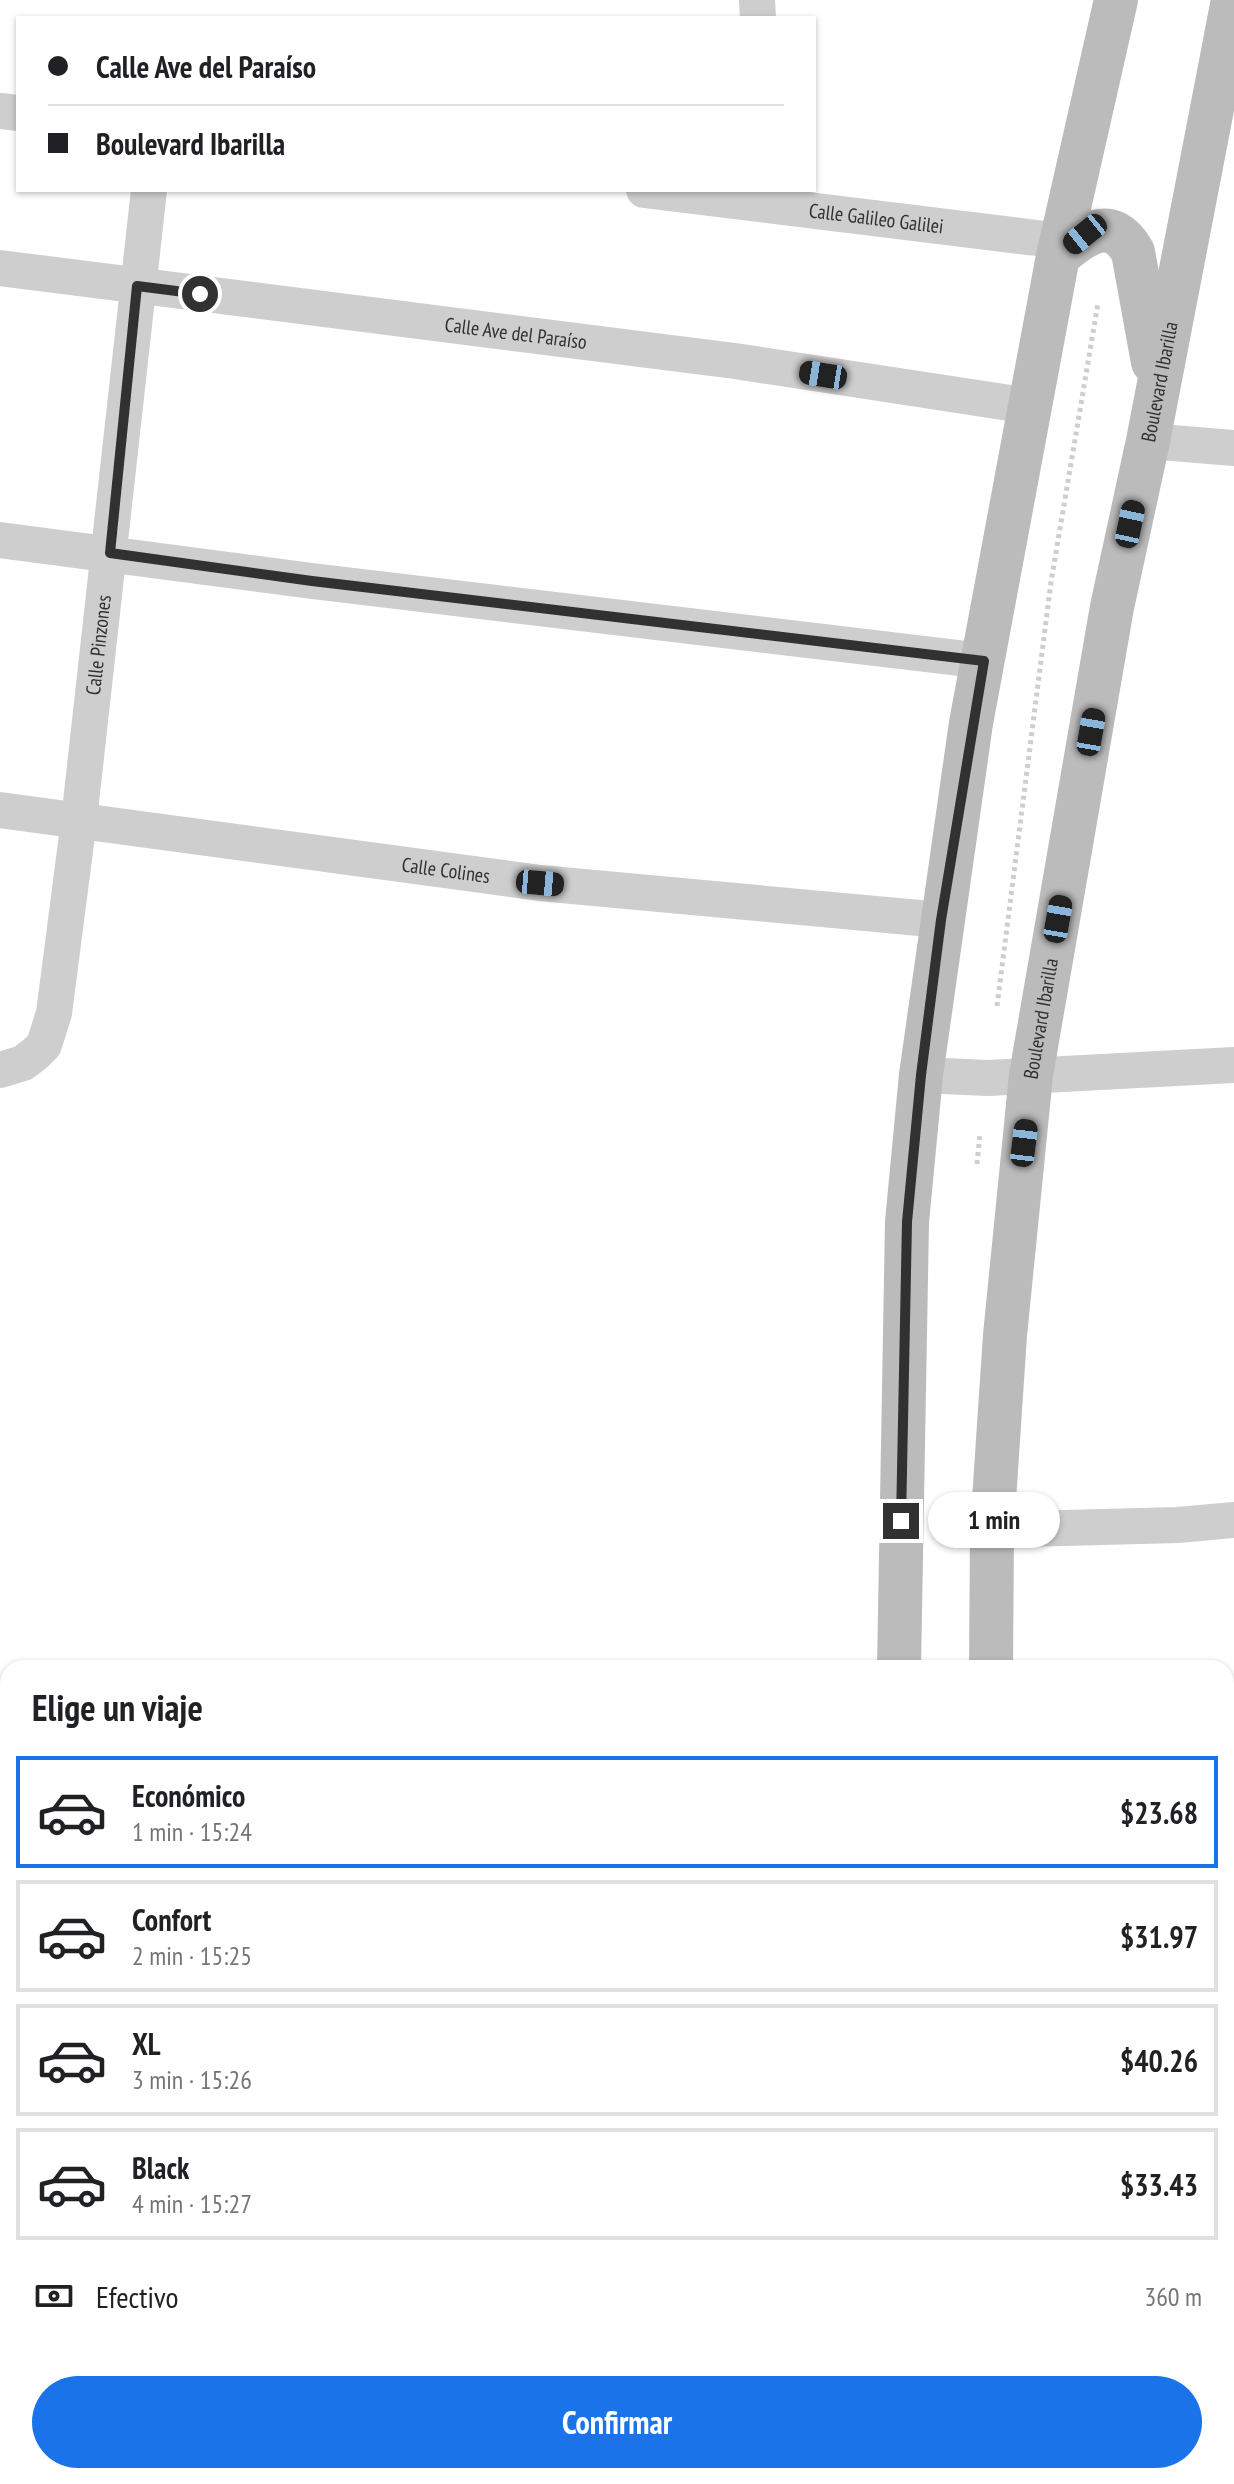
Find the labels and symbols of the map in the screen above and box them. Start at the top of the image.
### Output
street label: Calle Galileo Galilei [807,197,945,240]
car [1059,210,1111,258]
route start [182,276,218,312]
street label: Calle Ave del Paraíso [443,311,588,355]
street label: Boulevard Ibarilla [1135,319,1184,444]
car [797,359,849,391]
car [1113,498,1147,550]
street label: Calle Pinzones [80,593,117,696]
car [1075,706,1107,758]
street label: Calle Colines [400,851,492,889]
car [515,869,565,897]
car [1042,893,1074,945]
street label: Boulevard Ibarilla [1018,956,1064,1081]
car [1009,1118,1039,1168]
callout: 1 min [929,1493,1061,1549]
route end [883,1503,919,1539]

